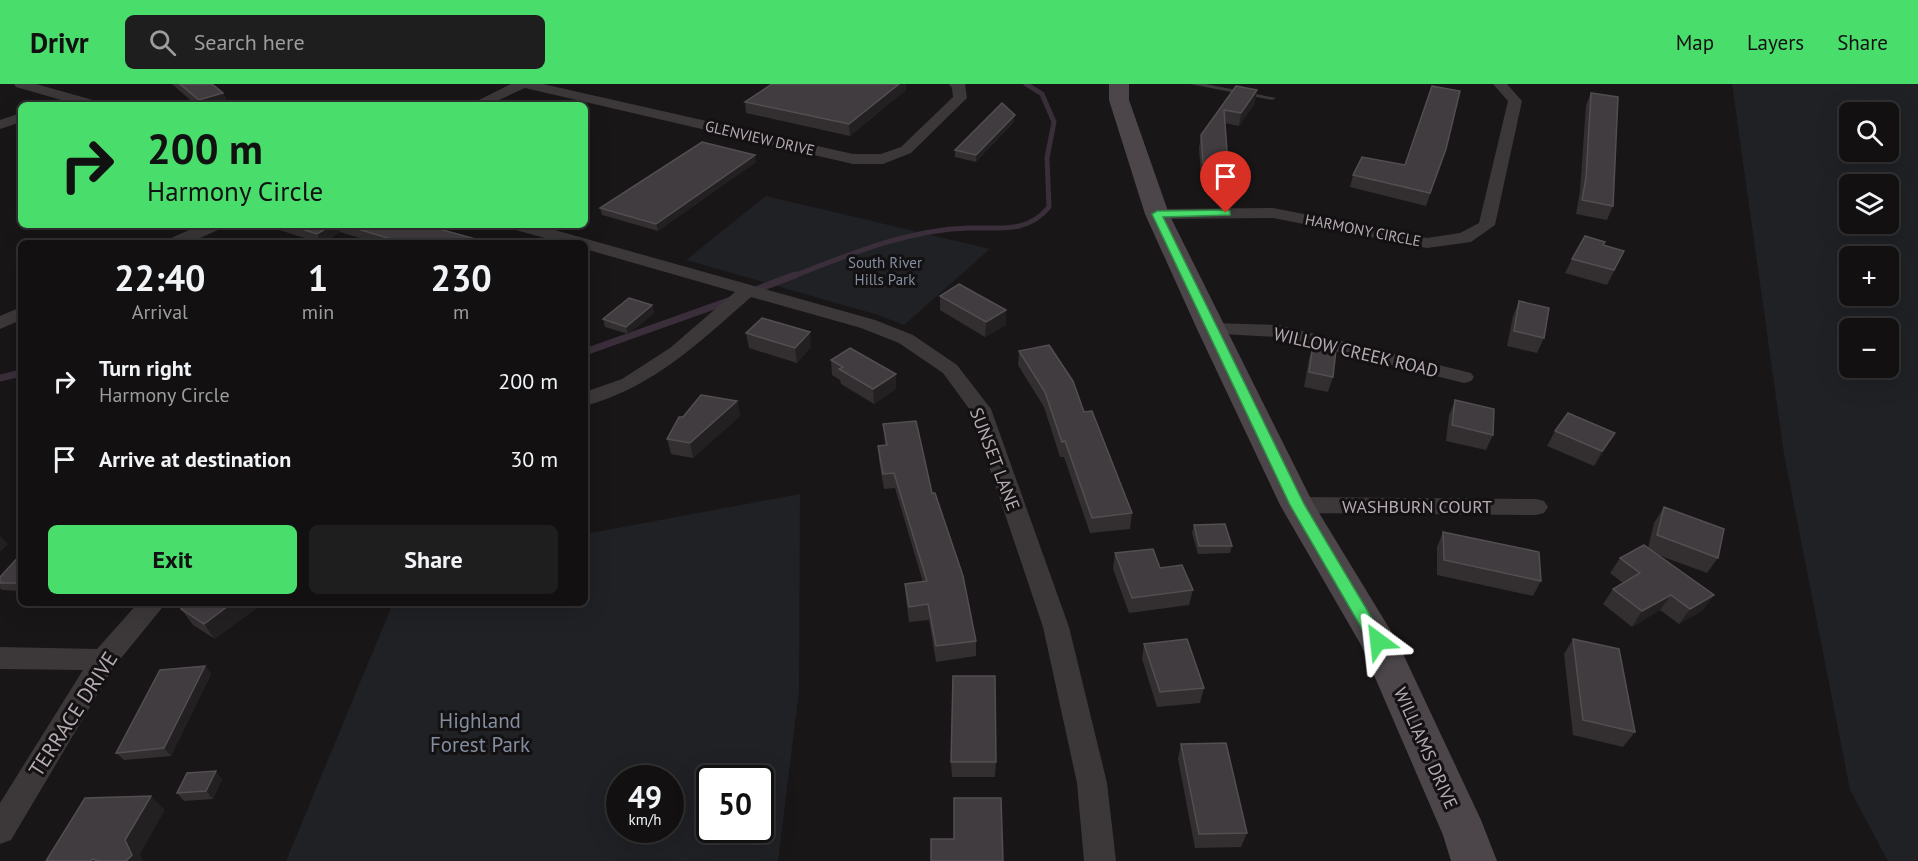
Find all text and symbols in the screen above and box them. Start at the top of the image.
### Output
search box [125,15,545,69]
text: Drivr [30,24,89,61]
icon: search [146,26,179,59]
text: Search here [194,28,305,56]
text: Map [1676,29,1714,56]
text: Layers [1747,29,1804,56]
text: Share [1837,29,1888,56]
map controls [1839,102,1899,378]
button: search [1839,102,1899,162]
street label: GLENVIEW DRIVE [703,116,817,160]
text: 200 m [147,121,263,176]
icon: right [48,126,126,204]
pin [1200,151,1251,213]
icon: arrive [1209,160,1242,193]
text: Harmony Circle [147,174,323,208]
button: layers [1839,174,1899,234]
street label: HARMONY CIRCLE [1303,209,1423,251]
button: + [1839,246,1899,306]
park label: South River Hills Park [848,253,922,289]
text: 22:40 [114,254,206,301]
text: 1 [308,254,328,301]
text: 230 [431,254,492,301]
text: Arrival [132,299,188,325]
text: min [302,299,334,325]
text: m [453,299,469,325]
button: − [1839,318,1899,378]
street label: WILLOW CREEK ROAD [1271,322,1441,382]
text: Turn right [99,354,191,382]
icon: right [48,365,81,398]
text: 200 m [498,367,558,395]
text: Harmony Circle [99,382,230,408]
street label: SUNSET LANE [965,404,1025,514]
icon: arrive [48,443,81,476]
text: Arrive at destination [99,445,291,473]
text: 30 m [510,445,558,473]
street label: WASHBURN COURT [1342,495,1492,518]
button: Exit [48,525,297,594]
button: Share [309,525,558,594]
position arrow [1346,609,1410,673]
street label: TERRACE DRIVE [23,646,123,782]
street label: WILLIAMS DRIVE [1389,684,1463,812]
park label: Highland Forest Park [430,707,530,758]
speed limit sign: 50 [696,765,774,843]
text: 49 [628,777,662,816]
text: km/h [629,810,661,829]

